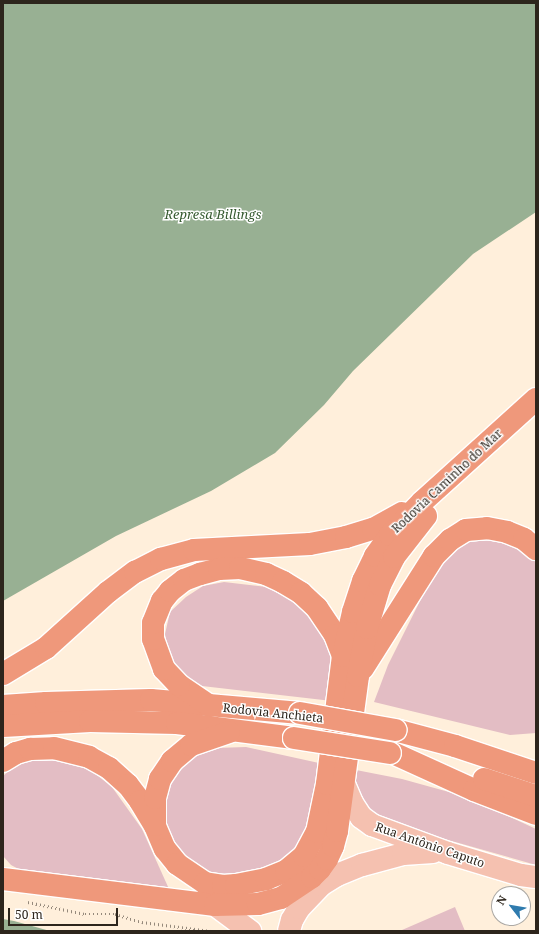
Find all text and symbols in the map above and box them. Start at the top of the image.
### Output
water label: Represa Billings [164,206,262,222]
street label: Rodovia Caminho do Mar [389,426,505,536]
street label: Rodovia Anchieta [222,701,324,725]
street label: Rua Antônio Caputo [373,820,487,870]
north arrow [491,886,531,926]
text: N [492,893,510,908]
scale bar [10,900,120,926]
text: 50 m [15,906,43,923]

